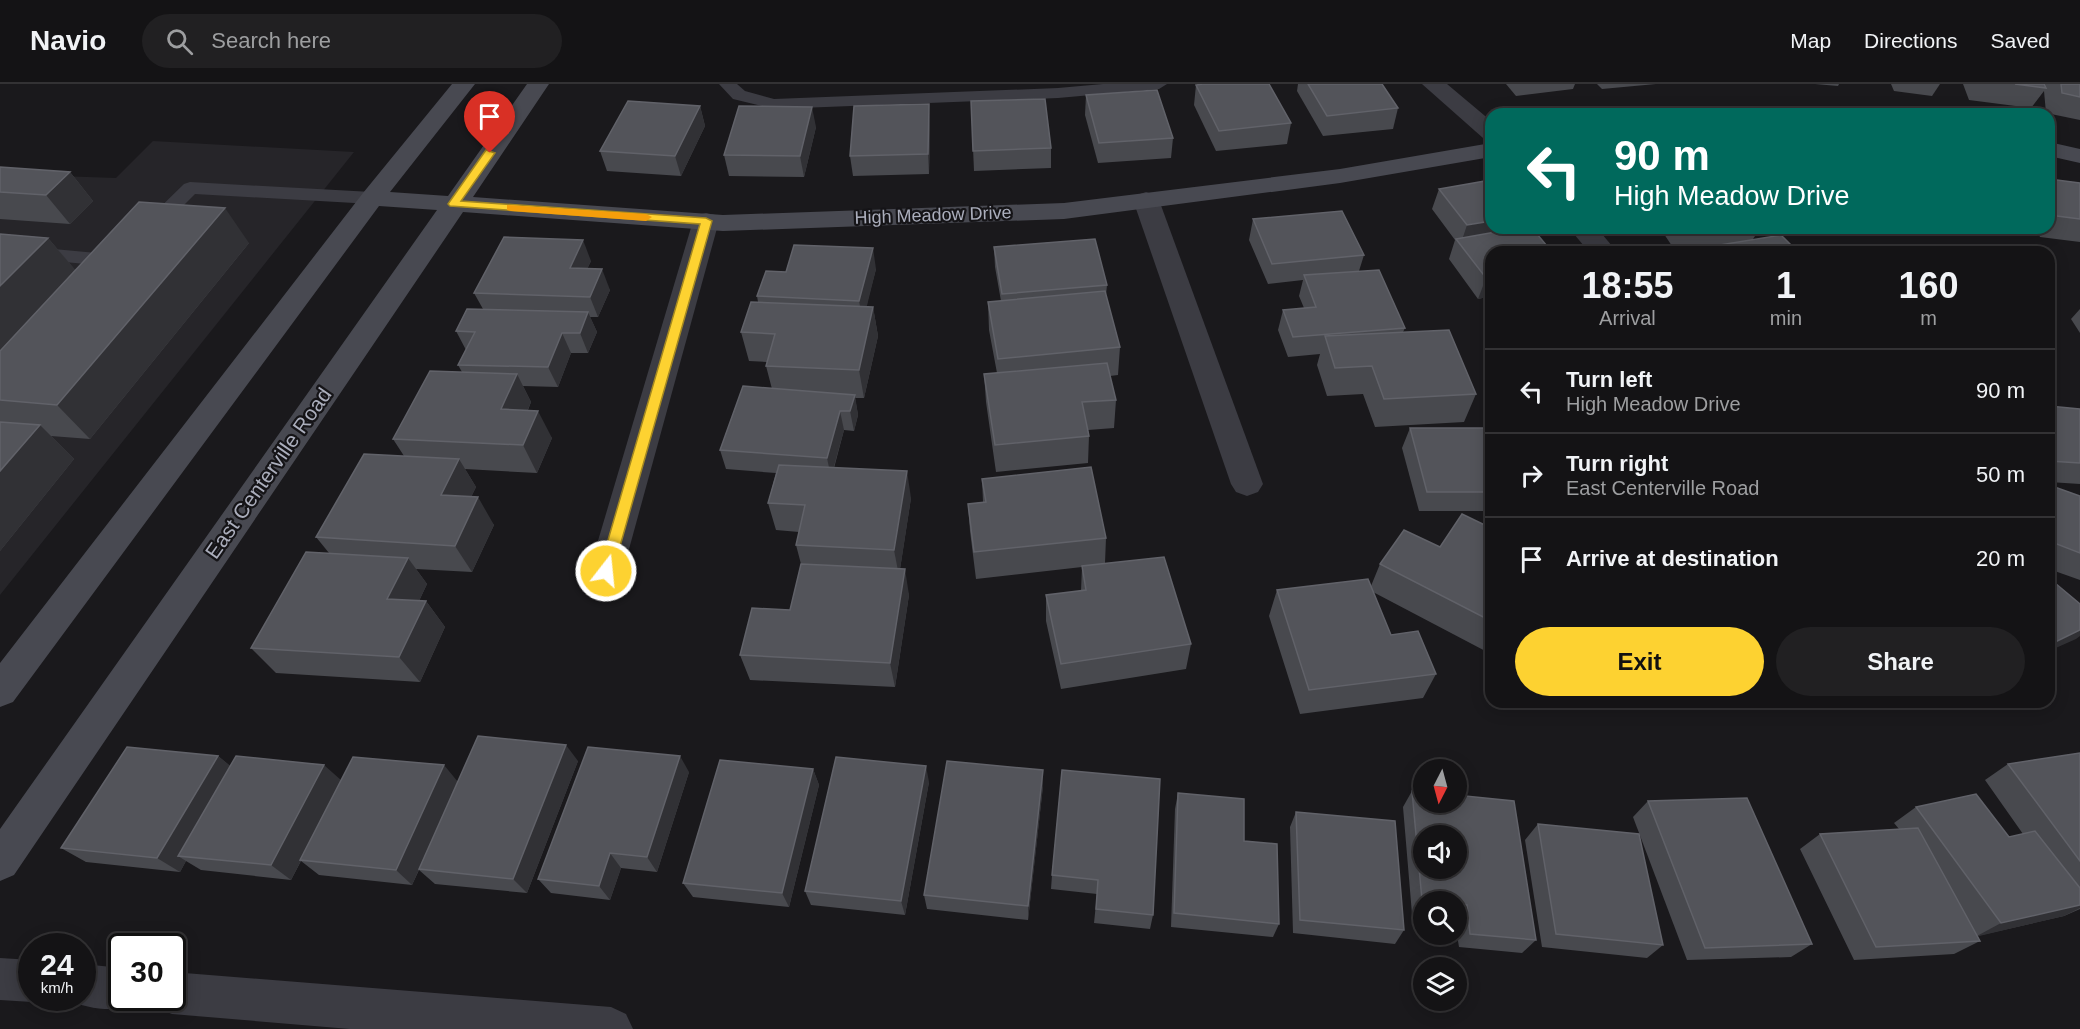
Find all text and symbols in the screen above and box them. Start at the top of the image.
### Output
search box [142,14,562,68]
text: Navio [30,25,106,56]
icon: search [163,25,196,58]
text: Search here [211,28,331,53]
text: Map [1790,29,1831,52]
text: Directions [1864,29,1957,52]
text: Saved [1990,29,2050,52]
pin [464,91,515,153]
icon: arrive [473,100,506,133]
icon: left [1515,132,1593,210]
text: 90 m [1614,132,1710,179]
text: High Meadow Drive [1614,181,1850,211]
street label: High Meadow Drive [854,202,1012,228]
text: 18:55 [1581,265,1673,306]
text: 1 [1776,265,1796,306]
text: 160 [1898,265,1959,306]
text: Arrival [1599,307,1656,329]
text: min [1770,307,1802,329]
text: m [1920,307,1937,329]
text: Turn left [1566,367,1652,392]
icon: left [1515,375,1548,408]
text: 90 m [1976,378,2025,403]
street label: East Centerville Road [200,383,336,563]
text: High Meadow Drive [1566,393,1741,415]
text: Turn right [1566,451,1668,476]
icon: right [1515,459,1548,492]
text: 50 m [1976,462,2025,487]
text: East Centerville Road [1566,477,1759,499]
position arrow [574,539,638,603]
icon: arrive [1515,543,1548,576]
text: Arrive at destination [1566,546,1779,571]
text: 20 m [1976,546,2025,571]
button: Exit [1515,627,1764,696]
button: Share [1776,627,2025,696]
north arrow [1413,759,1467,813]
map controls [1413,759,1467,1011]
button: sound [1413,825,1467,879]
button: search [1413,891,1467,945]
speed limit sign: 30 [108,933,186,1011]
text: 24 [40,948,74,981]
button: layers [1413,957,1467,1011]
text: km/h [41,979,73,996]

